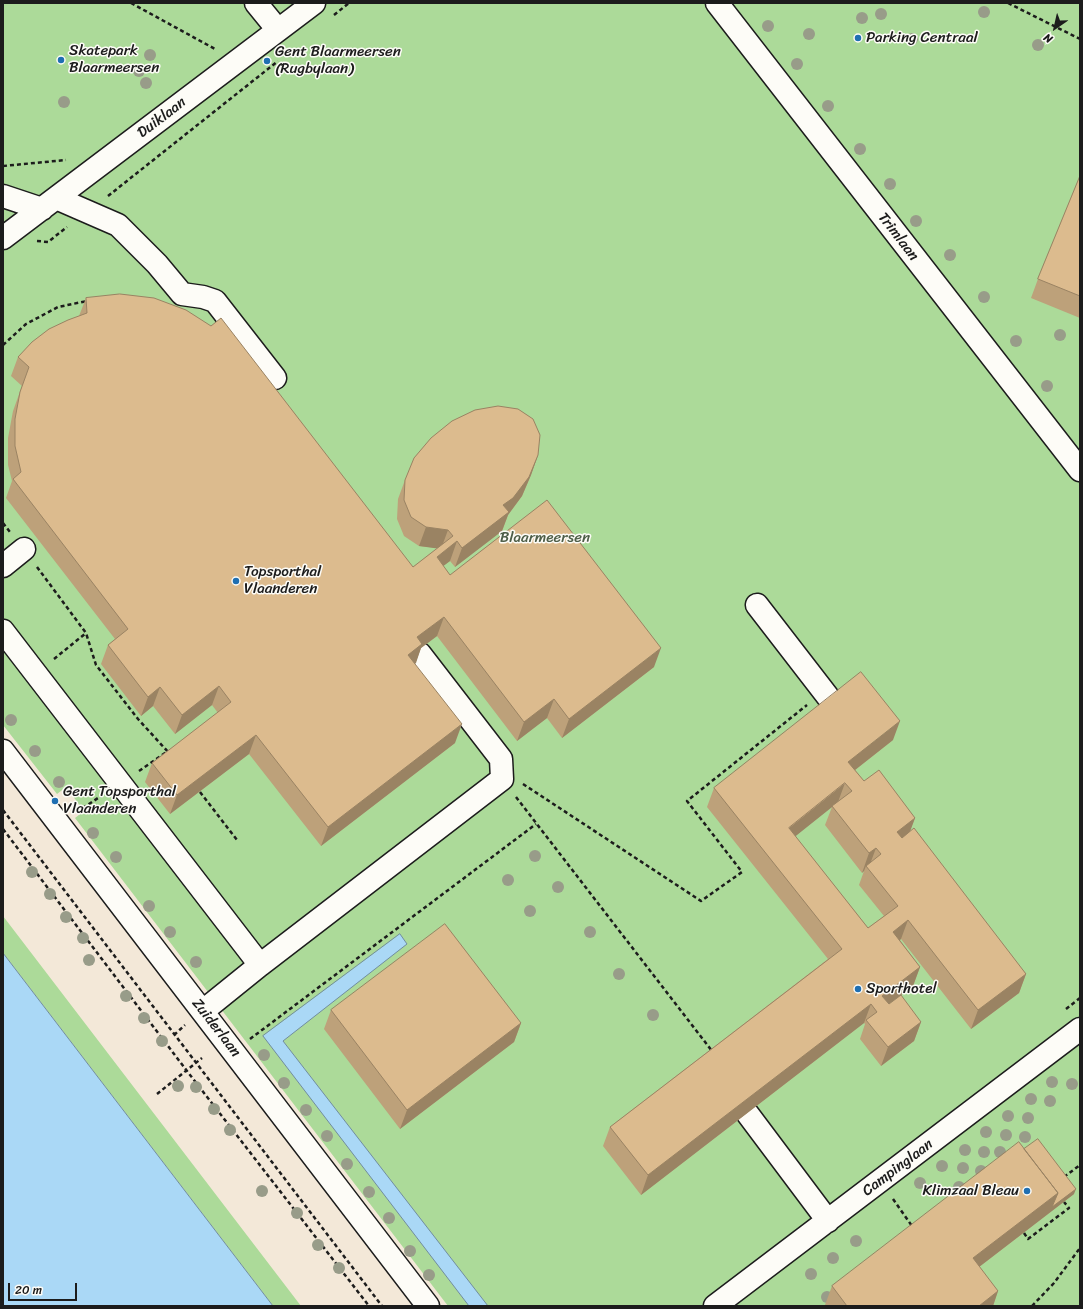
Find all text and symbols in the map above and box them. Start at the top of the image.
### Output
north arrow [1035,8,1075,48]
text: N [1040,28,1056,48]
place label: Parking Centraal [866,29,978,47]
marker: Parking Centraal [853,33,863,43]
place label: Skatepark Blaarmeersen [69,42,159,77]
place label: Gent Blaarmeersen (Rugbylaan) [275,43,401,78]
marker: Skatepark Blaarmeersen [56,55,66,65]
marker: Gent Blaarmeersen (Rugbylaan) [262,56,272,66]
street label: Duiklaan [134,94,190,142]
street label: Trimlaan [874,209,922,265]
park label: Blaarmeersen [500,529,590,547]
place label: Topsporthal Vlaanderen [244,563,321,598]
marker: Topsporthal Vlaanderen [231,576,241,586]
place label: Gent Topsporthal Vlaanderen [63,783,176,818]
marker: Gent Topsporthal Vlaanderen [50,796,60,806]
place label: Sporthotel [866,980,937,998]
marker: Sporthotel [853,984,863,994]
street label: Zuiderlaan [188,995,244,1061]
street label: Campinglaan [859,1136,937,1200]
place label: Klimzaal Bleau [923,1182,1019,1200]
marker: Klimzaal Bleau [1022,1186,1032,1196]
scale bar [10,1275,79,1301]
text: 20 m [15,1279,42,1301]

